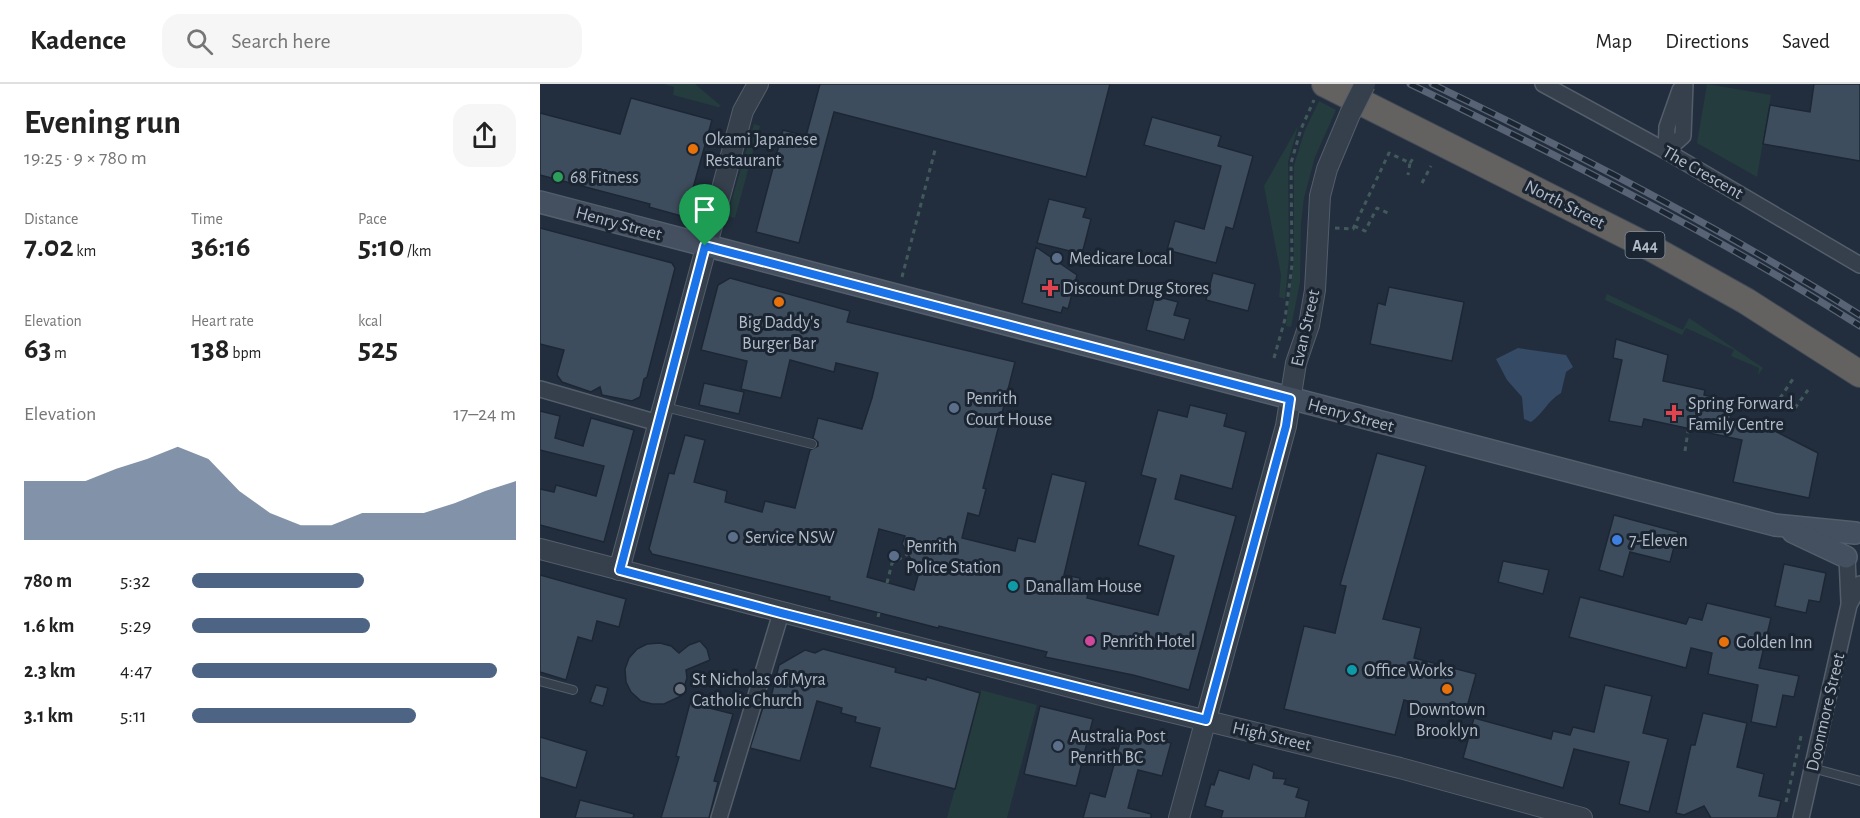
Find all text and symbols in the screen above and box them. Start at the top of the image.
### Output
search box [162,14,582,68]
icon: search [183,25,216,58]
text: Kadence [30,27,126,55]
text: Search here [231,30,331,52]
text: Map [1596,31,1632,52]
text: Directions [1665,31,1749,52]
text: Saved [1782,31,1830,52]
button: share [453,104,516,167]
text: Evening run [24,107,181,140]
place label: Okami Japanese Restaurant [705,131,818,170]
marker: Okami Japanese Restaurant [686,142,700,156]
street label: The Crescent [1659,143,1746,203]
text: 19:25 · 9 × 780 m [24,148,147,168]
place label: 68 Fitness [570,169,639,187]
marker: 68 Fitness [551,170,565,184]
street label: North Street [1522,177,1608,233]
pin [679,184,730,246]
icon: arrive [688,193,721,226]
street label: Henry Street [574,204,664,244]
text: Distance [24,211,78,227]
text: Time [191,211,223,227]
text: Pace [358,211,387,227]
text: 7.02 [24,232,74,262]
text: 36:16 [191,232,251,262]
text: 5:10 [358,232,404,262]
road number: A44 [1626,232,1664,258]
text: km [74,243,96,259]
text: /km [404,243,432,259]
place label: Medicare Local [1069,250,1172,268]
marker: Medicare Local [1050,251,1064,265]
place label: Discount Drug Stores [1062,280,1209,298]
marker: Discount Drug Stores [1043,281,1057,295]
street label: Evan Street [1288,288,1324,368]
marker: Big Daddy's Burger Bar [772,295,786,309]
text: Elevation [24,313,82,329]
text: Heart rate [191,313,254,329]
text: kcal [358,313,382,329]
place label: Big Daddy's Burger Bar [738,314,820,353]
text: 63 [24,334,51,364]
text: 138 [191,334,230,364]
text: 525 [358,334,398,364]
text: m [51,345,67,361]
text: bpm [230,345,261,361]
place label: Penrith Court House [966,390,1052,429]
place label: Spring Forward Family Centre [1688,395,1794,434]
street label: Henry Street [1306,396,1396,436]
marker: Penrith Court House [947,401,961,415]
text: Elevation [24,404,96,424]
text: 17–24 m [453,404,516,424]
marker: Spring Forward Family Centre [1665,404,1683,422]
place label: Service NSW [745,529,835,547]
marker: Service NSW [726,530,740,544]
place label: 7-Eleven [1629,532,1688,550]
marker: 7-Eleven [1610,533,1624,547]
place label: Penrith Police Station [906,538,1001,577]
marker: Penrith Police Station [887,549,901,563]
text: 780 m [24,571,72,591]
text: 5:32 [120,571,150,591]
place label: Danallam House [1025,578,1142,596]
marker: Danallam House [1006,579,1020,593]
text: 1.6 km [24,616,75,636]
text: 5:29 [120,616,151,636]
place label: Penrith Hotel [1102,633,1195,651]
marker: Penrith Hotel [1083,634,1097,648]
place label: Golden Inn [1736,634,1813,652]
marker: Golden Inn [1717,635,1731,649]
street label: Doonmore Street [1804,651,1848,773]
text: 2.3 km [24,661,76,681]
text: 4:47 [120,661,152,681]
place label: Office Works [1364,662,1454,680]
marker: Office Works [1345,663,1359,677]
place label: St Nicholas of Myra Catholic Church [692,671,826,710]
marker: St Nicholas of Myra Catholic Church [673,682,687,696]
marker: Downtown Brooklyn [1440,682,1454,696]
place label: Downtown Brooklyn [1408,701,1486,740]
text: 3.1 km [24,706,73,726]
text: 5:11 [120,706,147,726]
street label: High Street [1231,719,1313,755]
place label: Australia Post Penrith BC [1070,728,1166,767]
marker: Australia Post Penrith BC [1051,739,1065,753]

